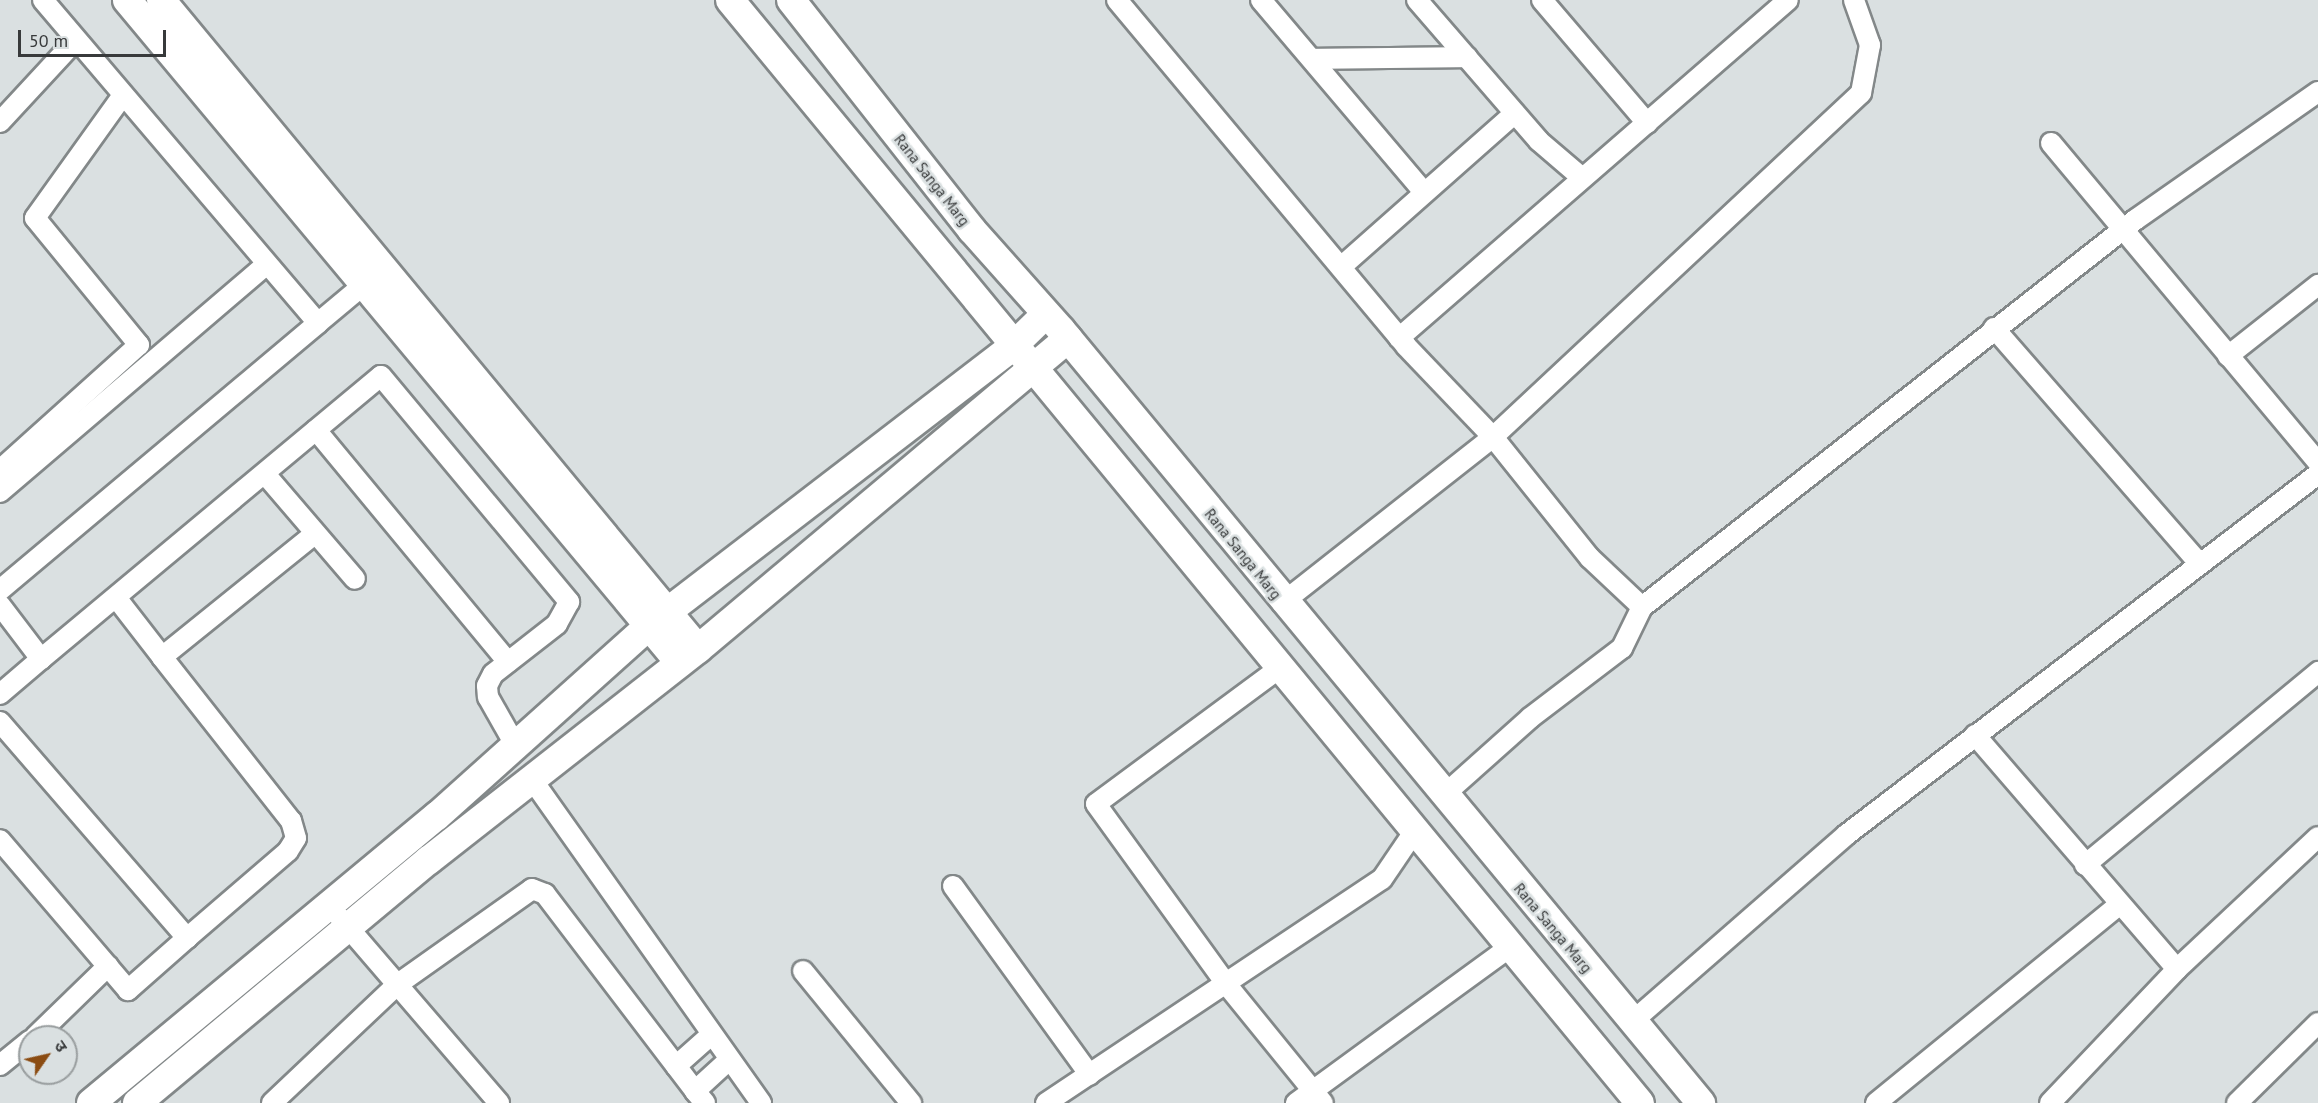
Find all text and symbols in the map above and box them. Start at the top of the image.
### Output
scale bar [21,18,170,56]
text: 50 m [29,29,68,52]
street label: Rana Sanga Marg [891,131,973,229]
street label: Rana Sanga Marg [1201,505,1285,603]
street label: Rana Sanga Marg [1510,880,1596,976]
north arrow [18,1025,78,1085]
text: उ [50,1037,72,1056]

